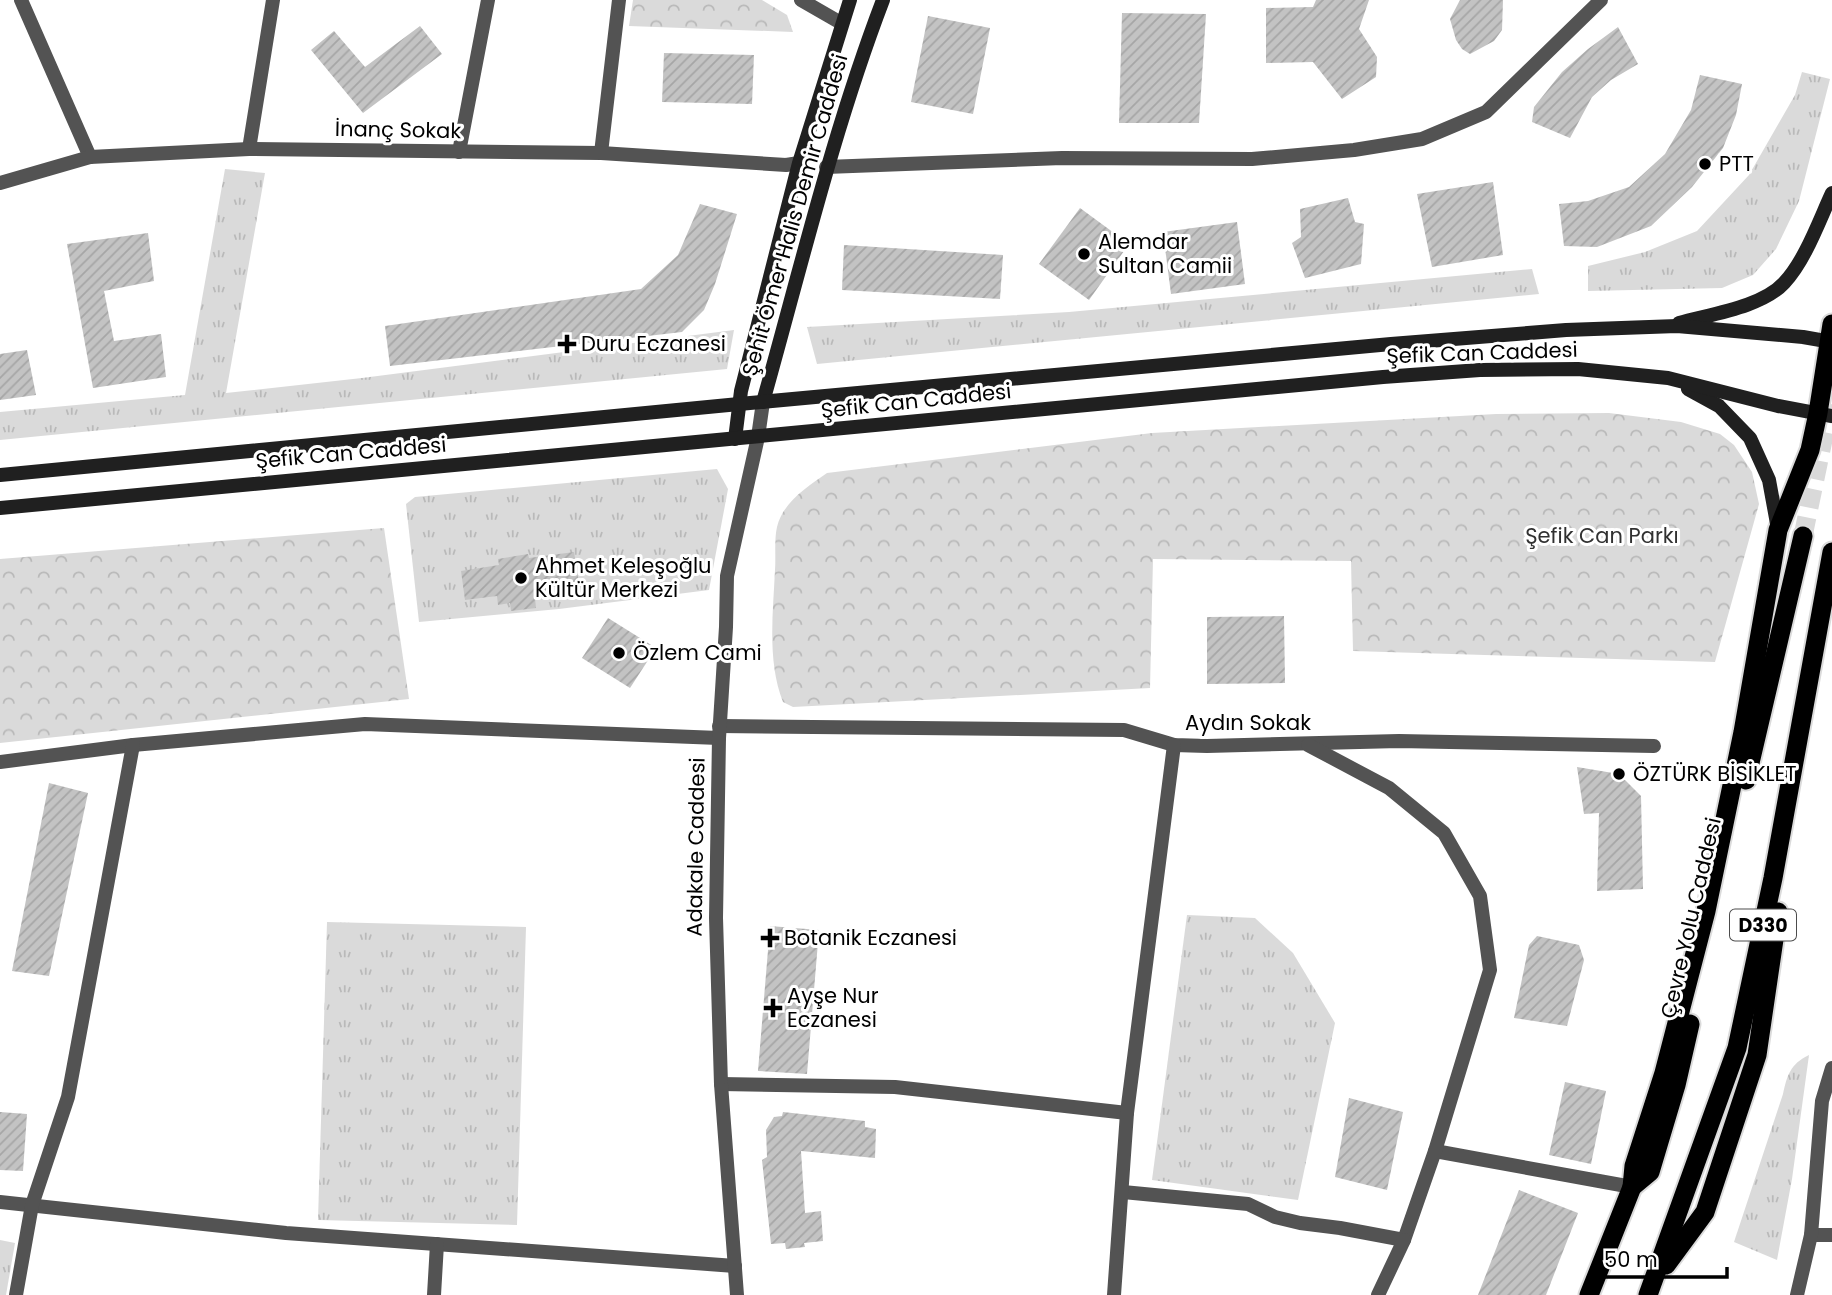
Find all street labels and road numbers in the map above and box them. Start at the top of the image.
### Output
street label: Şehit Ömer Halis Demir Caddesi [735,51,854,379]
street label: İnanç Sokak [335,114,462,145]
street label: Şefik Can Caddesi [1386,335,1578,370]
street label: Şefik Can Caddesi [819,376,1013,425]
street label: Şefik Can Caddesi [254,430,447,475]
street label: Aydın Sokak [1185,708,1311,737]
street label: Adakale Caddesi [679,757,712,937]
street label: Çevre Yolu Caddesi [1653,815,1728,1021]
road number: D330 [1730,909,1796,940]

